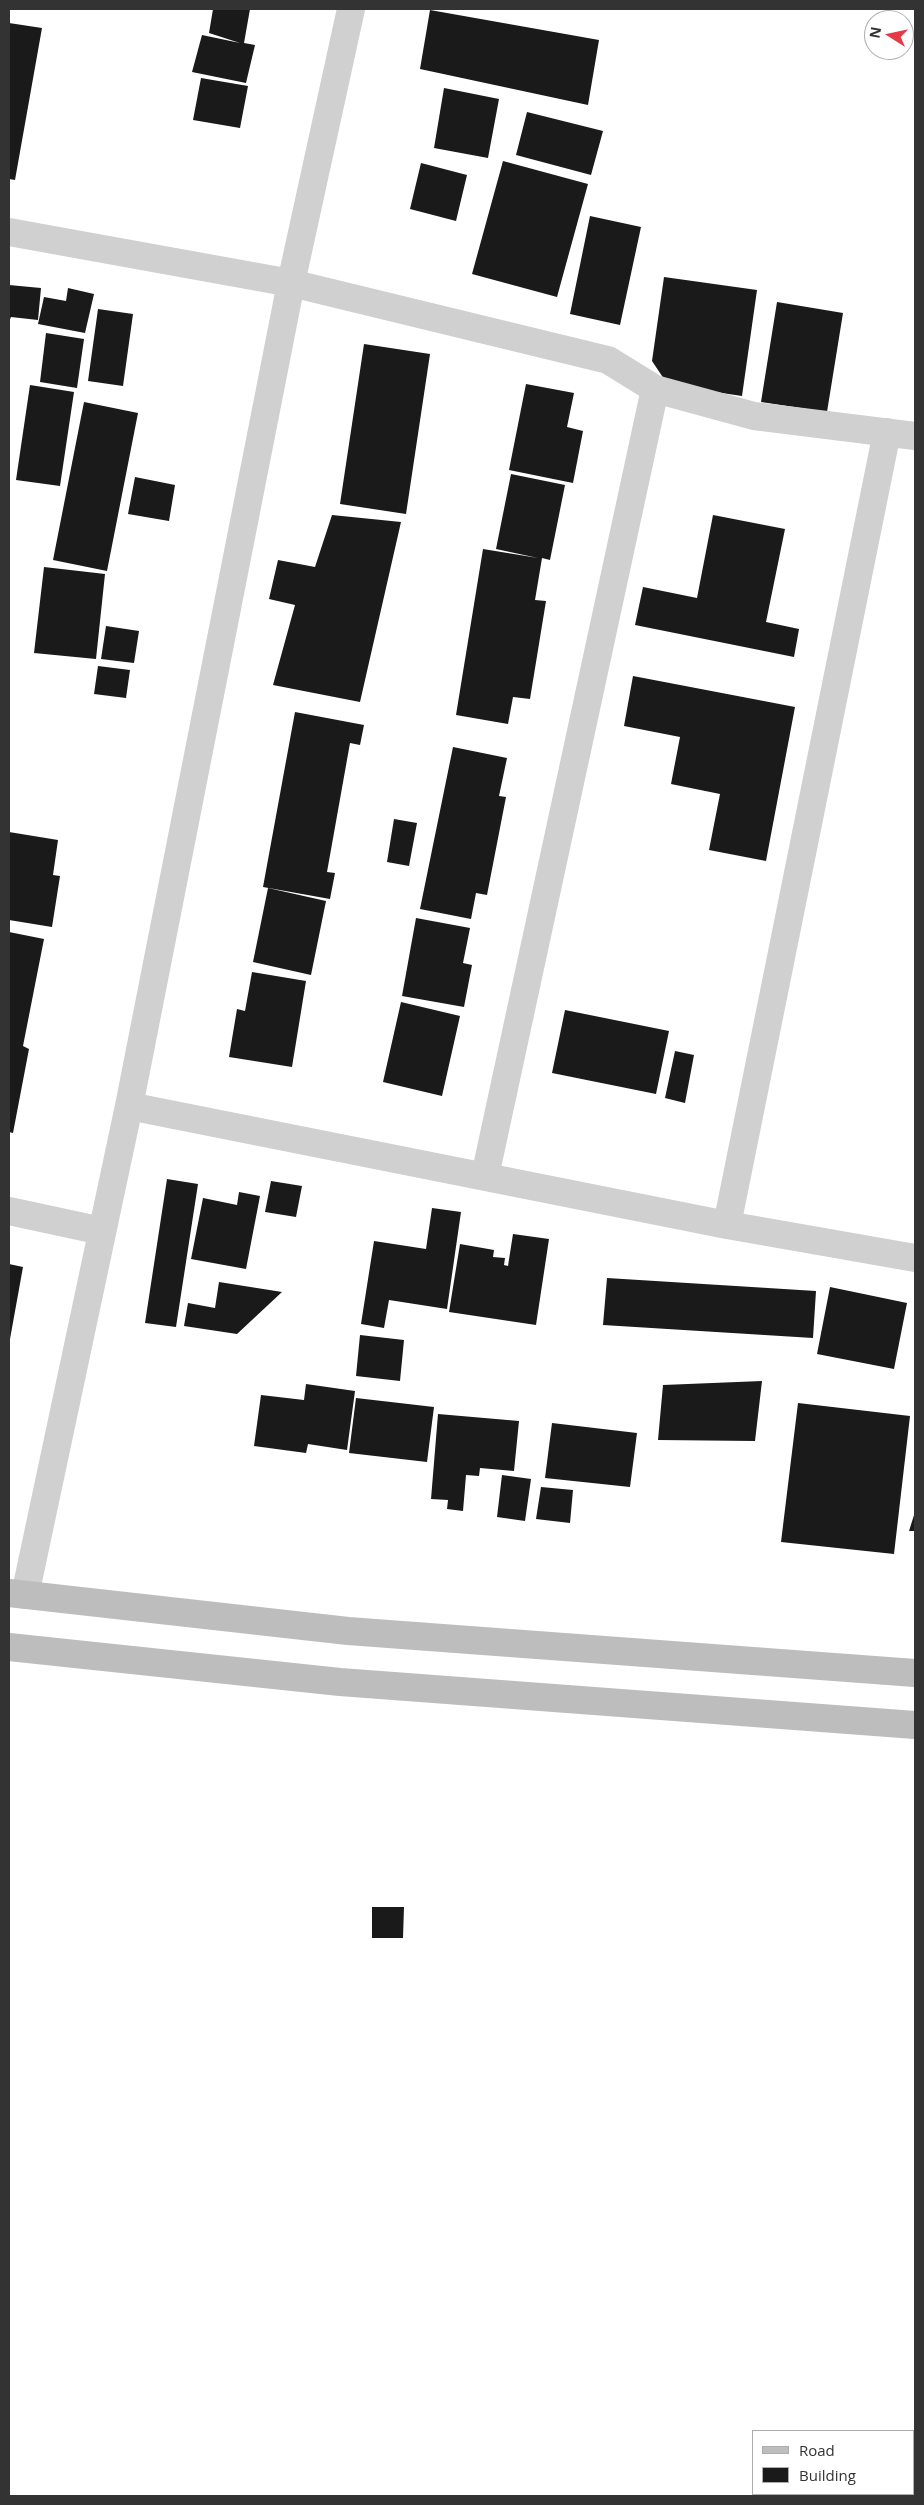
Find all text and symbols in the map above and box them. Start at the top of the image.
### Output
north arrow [864,10,914,60]
text: N [864,25,885,40]
legend [752,2430,914,2495]
text: Road [799,2440,835,2460]
text: Building [799,2465,856,2485]

